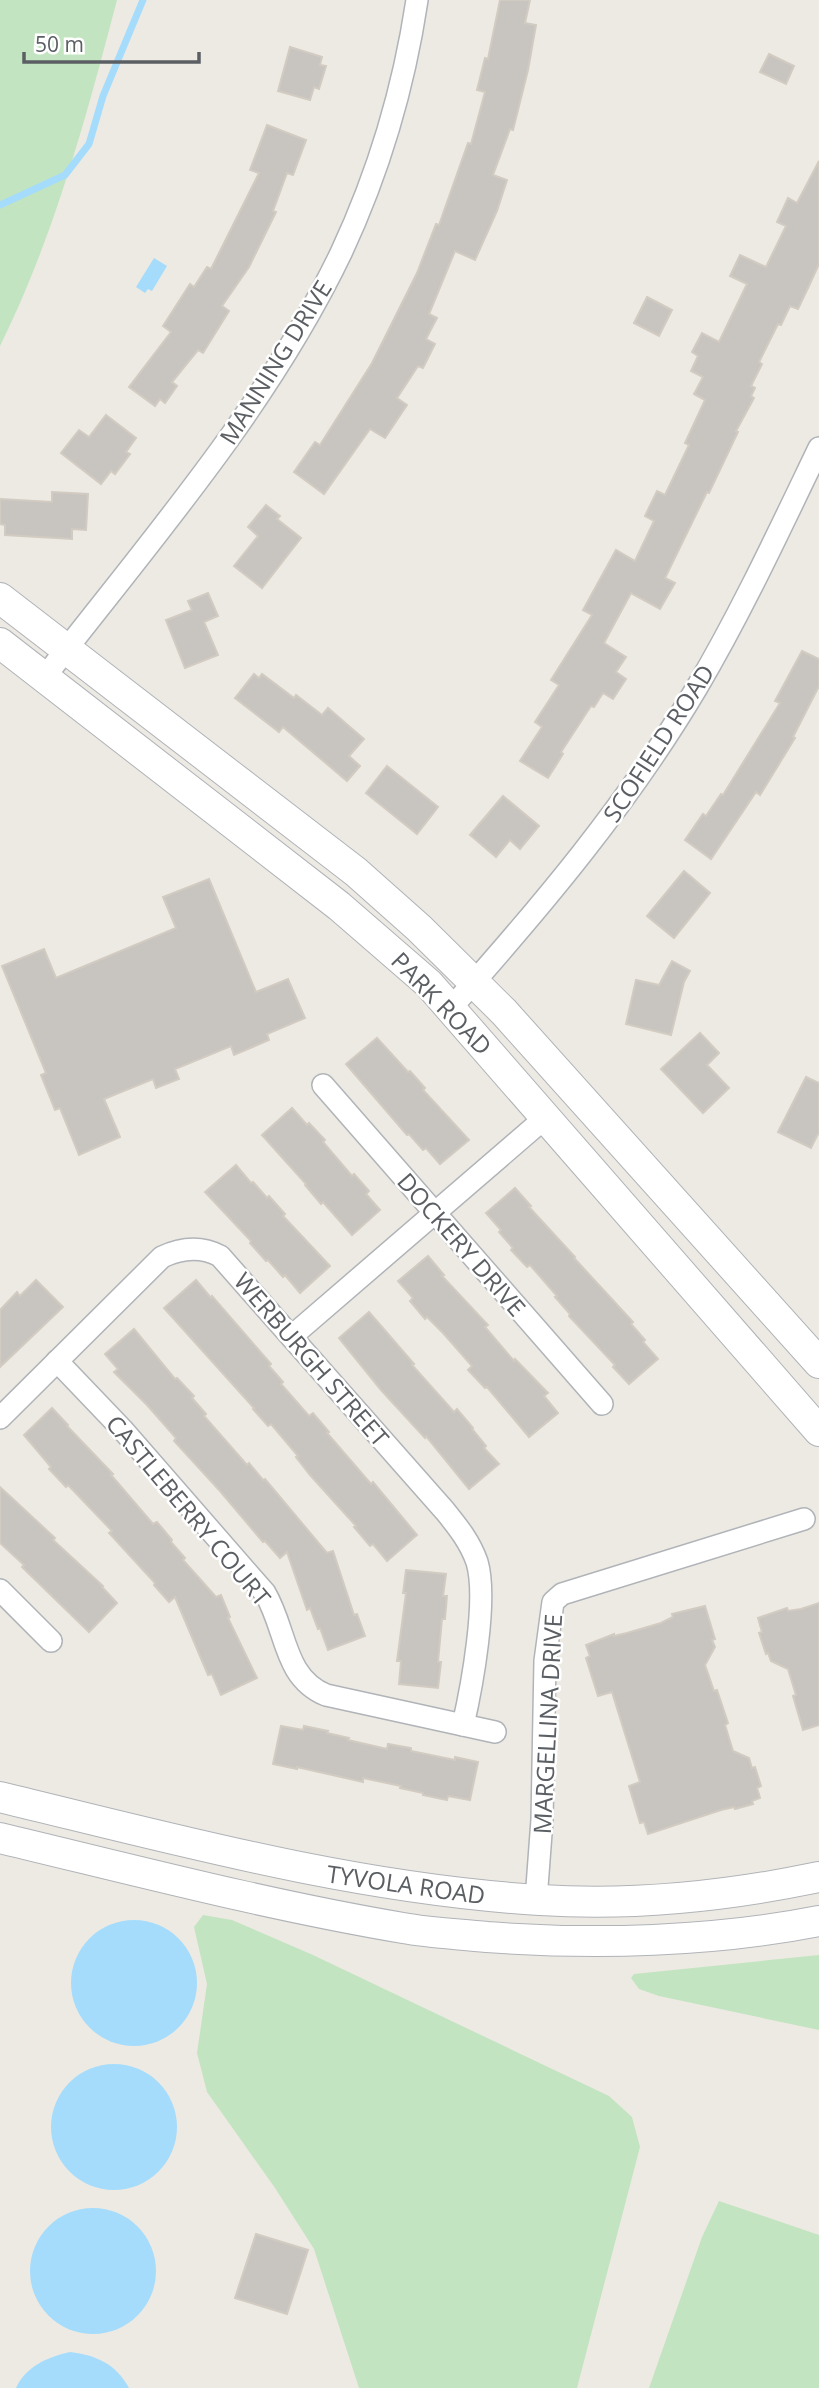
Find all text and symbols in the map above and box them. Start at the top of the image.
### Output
scale bar [24,21,200,65]
text: 50 m [35,30,84,58]
street label: MANNING DRIVE [211,274,339,450]
street label: SCOFIELD ROAD [595,658,721,828]
street label: PARK ROAD [384,944,500,1062]
street label: DOCKERY DRIVE [390,1165,534,1323]
street label: WERBURGH STREET [227,1265,397,1453]
street label: CASTLEBERRY COURT [99,1407,279,1613]
street label: MARGELLINA DRIVE [525,1613,569,1835]
street label: TYVOLA ROAD [325,1857,487,1911]

